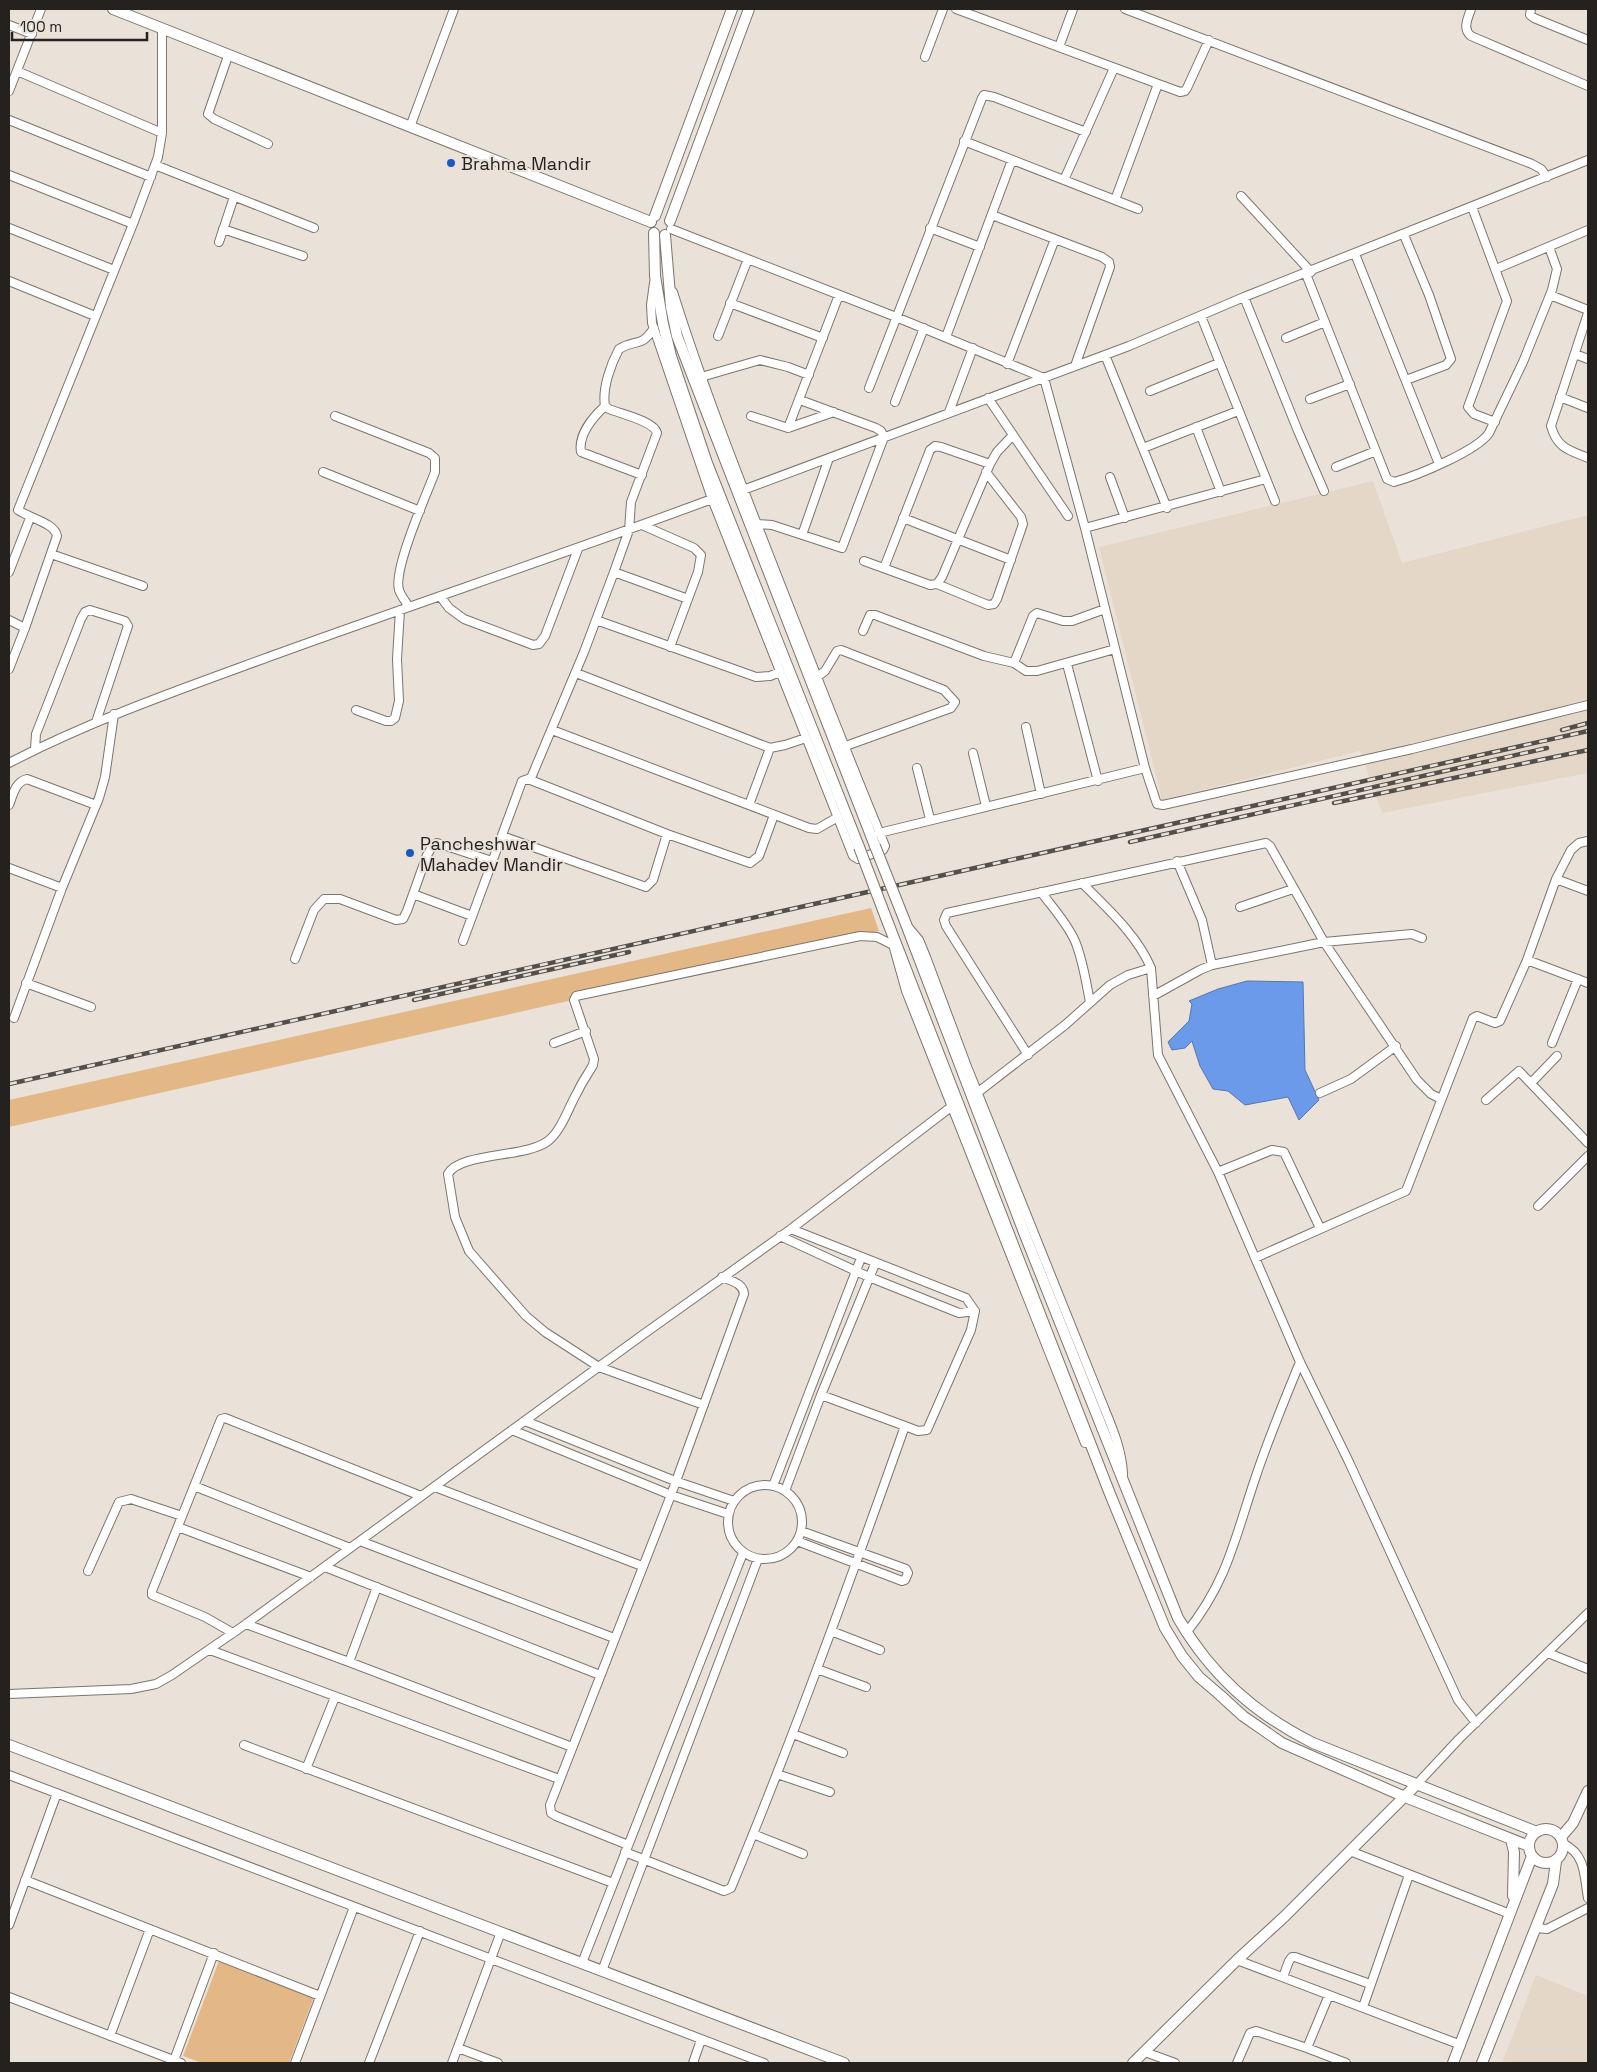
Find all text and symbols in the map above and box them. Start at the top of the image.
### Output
scale bar [12,10,148,42]
text: 100 m [20,17,62,36]
place label: Brahma Mandir [461,152,591,175]
marker: Brahma Mandir [445,157,457,169]
place label: Pancheshwar Mahadev Mandir [420,832,563,876]
marker: Pancheshwar Mahadev Mandir [404,847,416,859]

